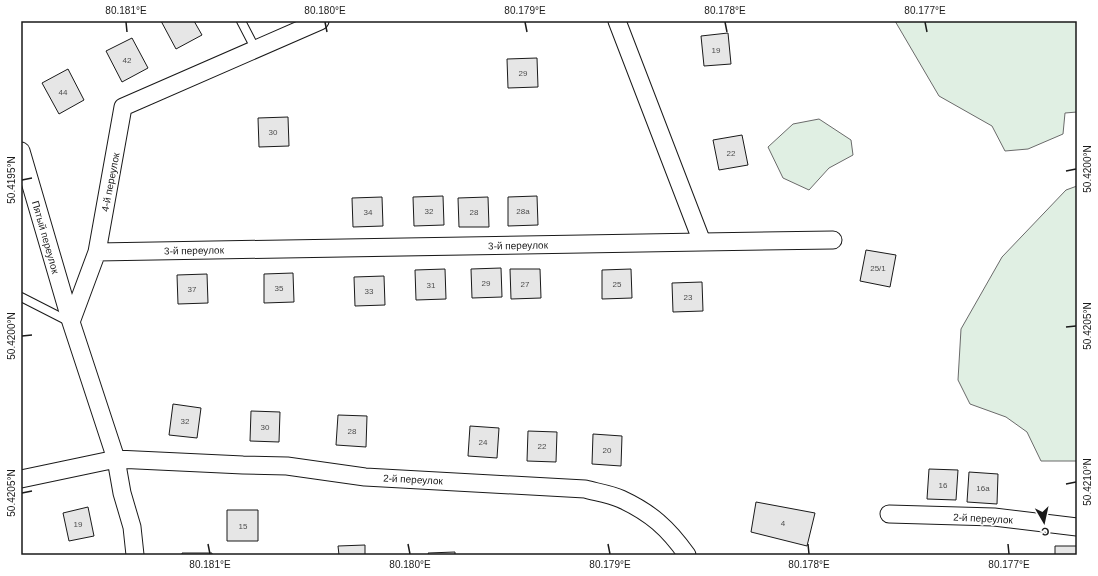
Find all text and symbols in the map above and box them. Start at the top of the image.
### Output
text: 80.181°E [105,5,147,16]
text: 80.180°E [304,5,346,16]
text: 80.179°E [504,5,546,16]
text: 80.178°E [704,5,746,16]
text: 80.177°E [904,5,946,16]
house number: 19 [712,46,721,55]
house number: 42 [123,56,132,65]
house number: 29 [519,69,528,78]
house number: 44 [59,88,68,97]
house number: 30 [269,128,278,137]
text: 50.4200°N [1082,145,1093,193]
house number: 22 [727,149,736,158]
street label: 4-й переулок [99,151,122,213]
text: 50.4195°N [6,156,17,204]
street label: Пятый переулок [30,199,61,275]
house number: 32 [425,207,434,216]
house number: 28а [516,207,530,216]
house number: 34 [364,208,373,217]
house number: 28 [470,208,479,217]
street label: 3-й переулок [488,239,549,252]
street label: 3-й переулок [164,244,225,257]
house number: 25/1 [870,264,886,273]
house number: 29 [482,279,491,288]
house number: 27 [521,280,530,289]
house number: 25 [613,280,622,289]
house number: 31 [427,281,436,290]
house number: 35 [275,284,284,293]
house number: 37 [188,285,197,294]
house number: 33 [365,287,374,296]
house number: 23 [684,293,693,302]
text: 50.4205°N [1082,302,1093,350]
text: 50.4200°N [6,312,17,360]
house number: 32 [181,417,190,426]
house number: 30 [261,423,270,432]
house number: 28 [348,427,357,436]
house number: 24 [479,438,488,447]
house number: 22 [538,442,547,451]
house number: 20 [603,446,612,455]
text: 50.4210°N [1082,458,1093,506]
text: 50.4205°N [6,469,17,517]
street label: 2-й переулок [383,472,444,487]
house number: 16 [939,481,948,490]
house number: 16а [976,484,990,493]
north arrow [1024,502,1064,542]
street label: 2-й переулок [953,511,1014,526]
house number: 4 [781,519,786,528]
house number: 19 [74,520,83,529]
house number: 15 [239,522,248,531]
text: С [1041,525,1050,538]
text: 80.181°E [189,559,231,570]
text: 80.180°E [389,559,431,570]
text: 80.179°E [589,559,631,570]
text: 80.178°E [788,559,830,570]
text: 80.177°E [988,559,1030,570]

